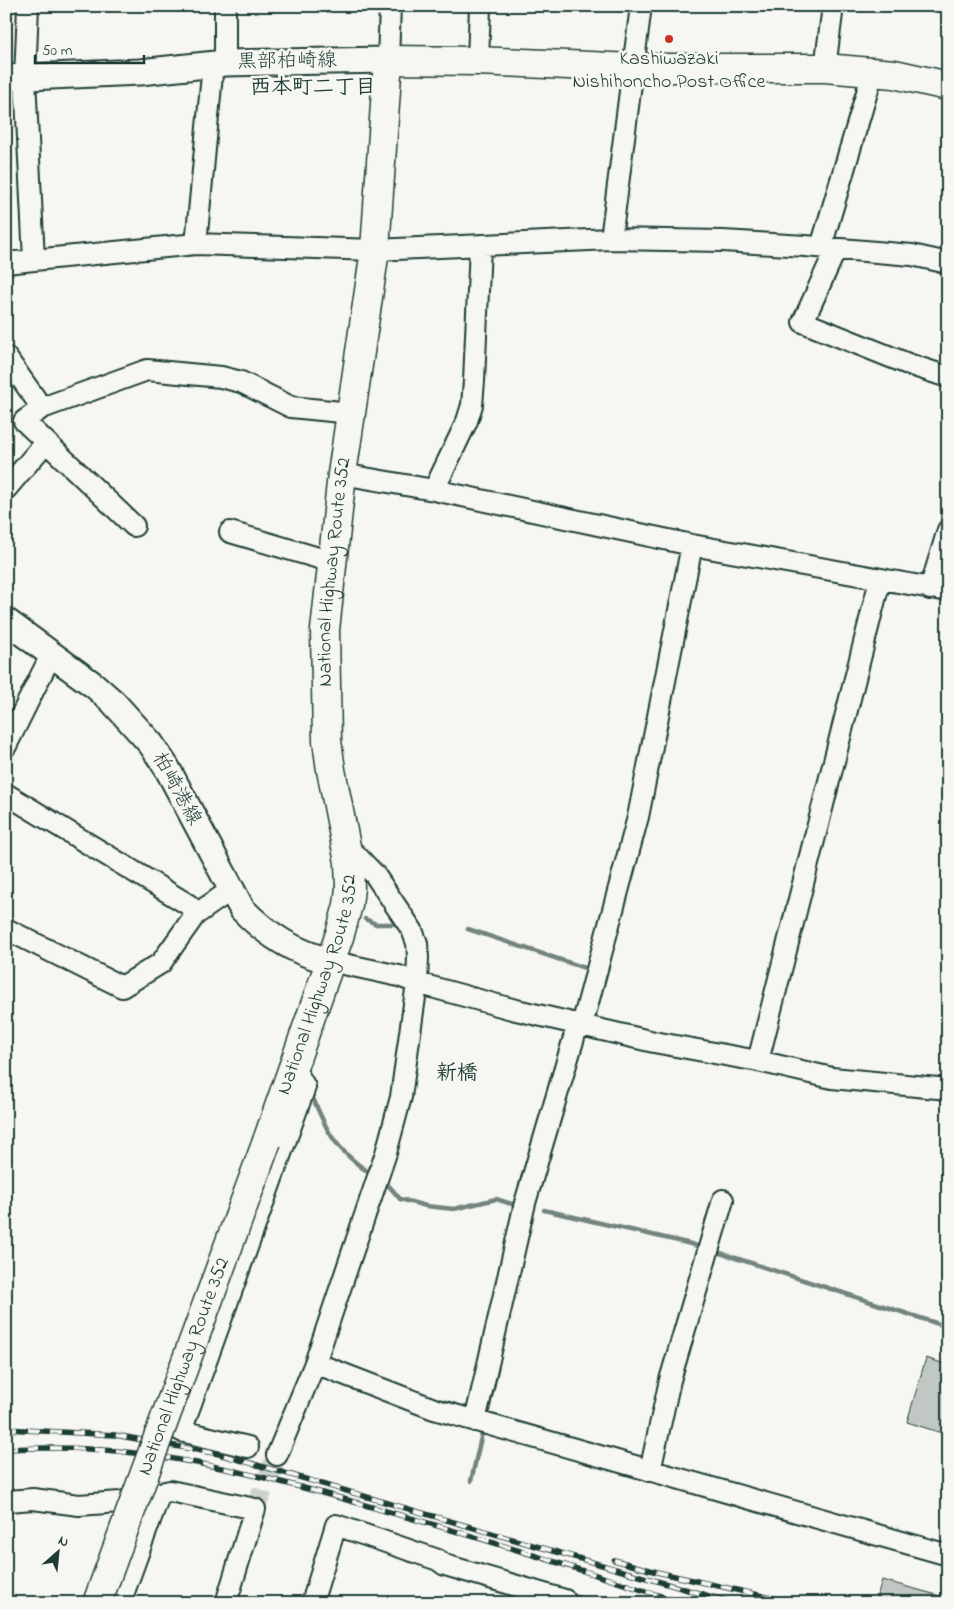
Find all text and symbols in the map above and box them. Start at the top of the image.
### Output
scale bar [35,32,144,64]
marker: Kashiwazaki Nishihoncho Post Office [663,33,675,45]
text: 50 m [42,40,73,62]
place label: Kashiwazaki Nishihoncho Post Office [573,45,766,97]
street label: 黒部柏崎線 [237,47,337,77]
district label: 西本町二丁目 [250,73,376,103]
street label: National Highway Route 352 [310,456,359,687]
street label: 柏崎港線 [144,747,208,831]
street label: National Highway Route 352 [270,874,365,1099]
district label: 新橋 [436,1059,478,1089]
street label: National Highway Route 352 [131,1253,237,1480]
north arrow [32,1526,82,1576]
text: N [54,1530,72,1553]

